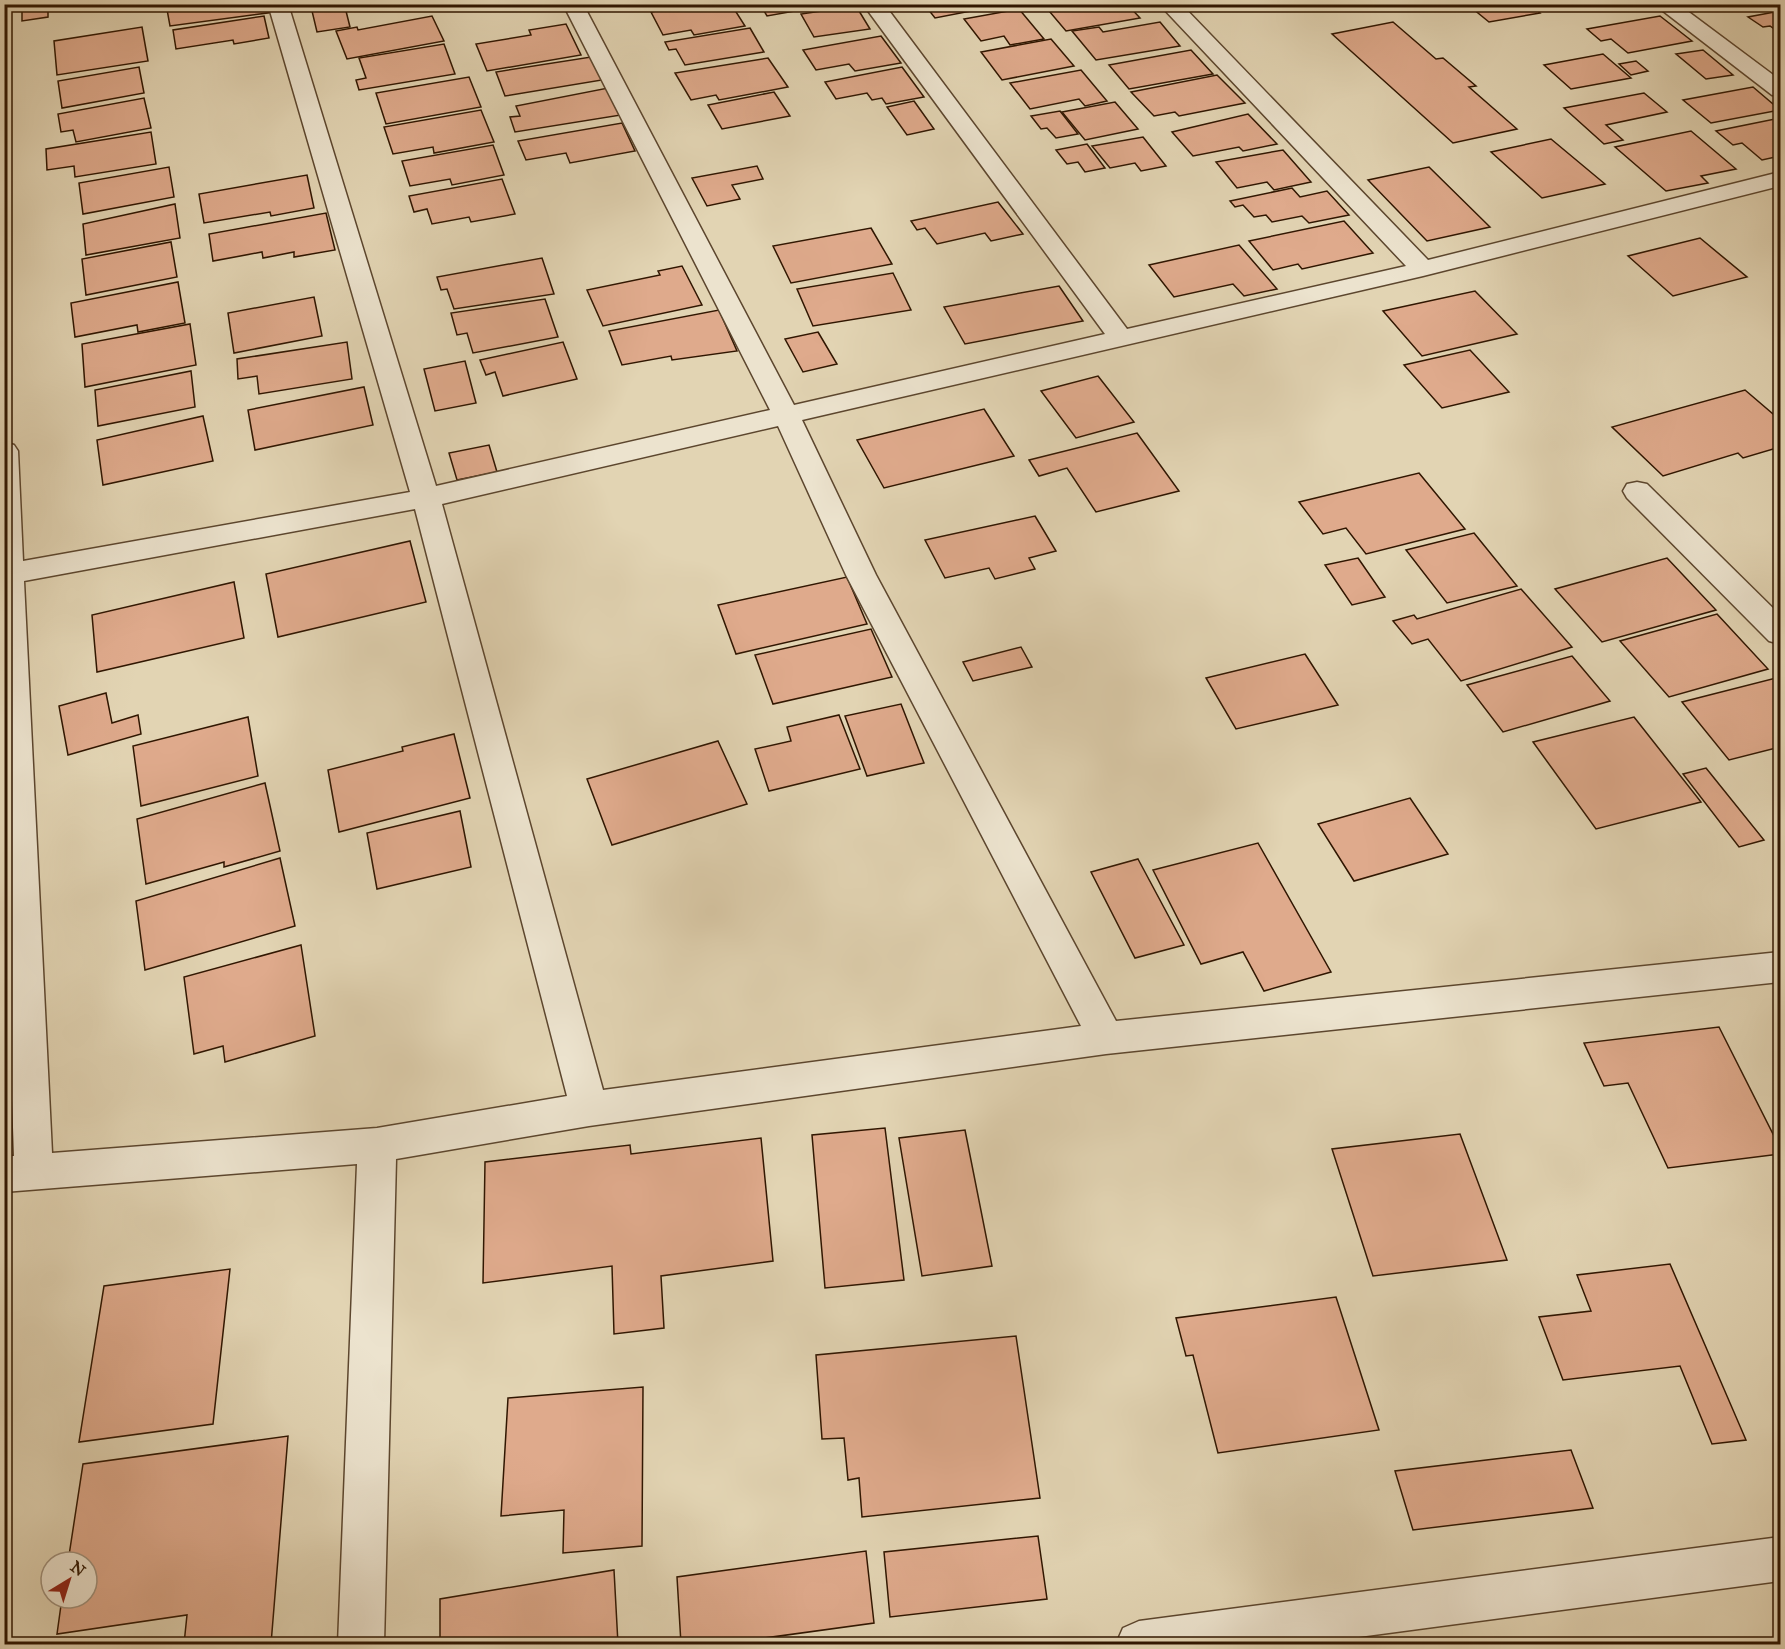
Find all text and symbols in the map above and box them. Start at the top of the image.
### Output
north arrow [39,1550,99,1610]
text: N [67,1557,89,1580]

